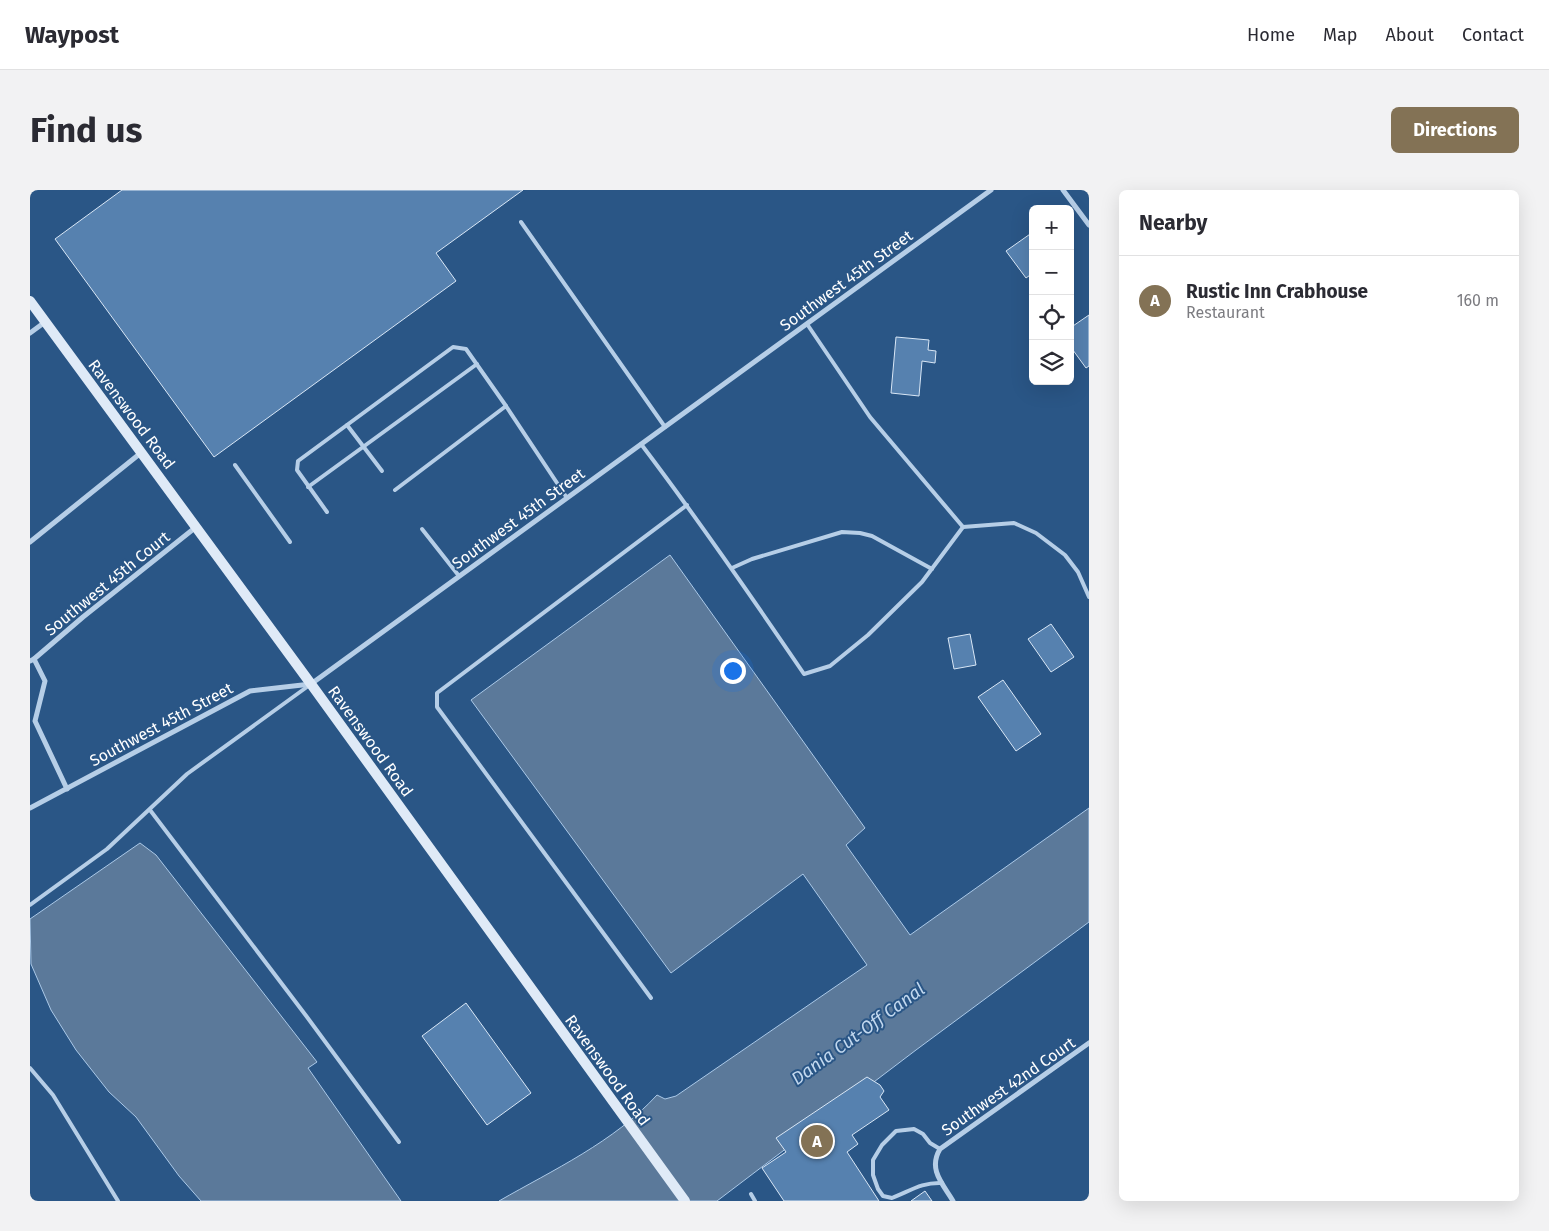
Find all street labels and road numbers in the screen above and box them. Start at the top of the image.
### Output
street label: Southwest 45th Street [776,226,916,335]
street label: Ravenswood Road [84,356,179,473]
street label: Southwest 45th Street [448,464,588,573]
street label: Southwest 45th Court [41,527,174,640]
street label: Southwest 45th Street [86,679,236,770]
street label: Ravenswood Road [324,682,417,800]
street label: Ravenswood Road [561,1011,654,1129]
street label: Southwest 42nd Court [938,1033,1079,1140]

